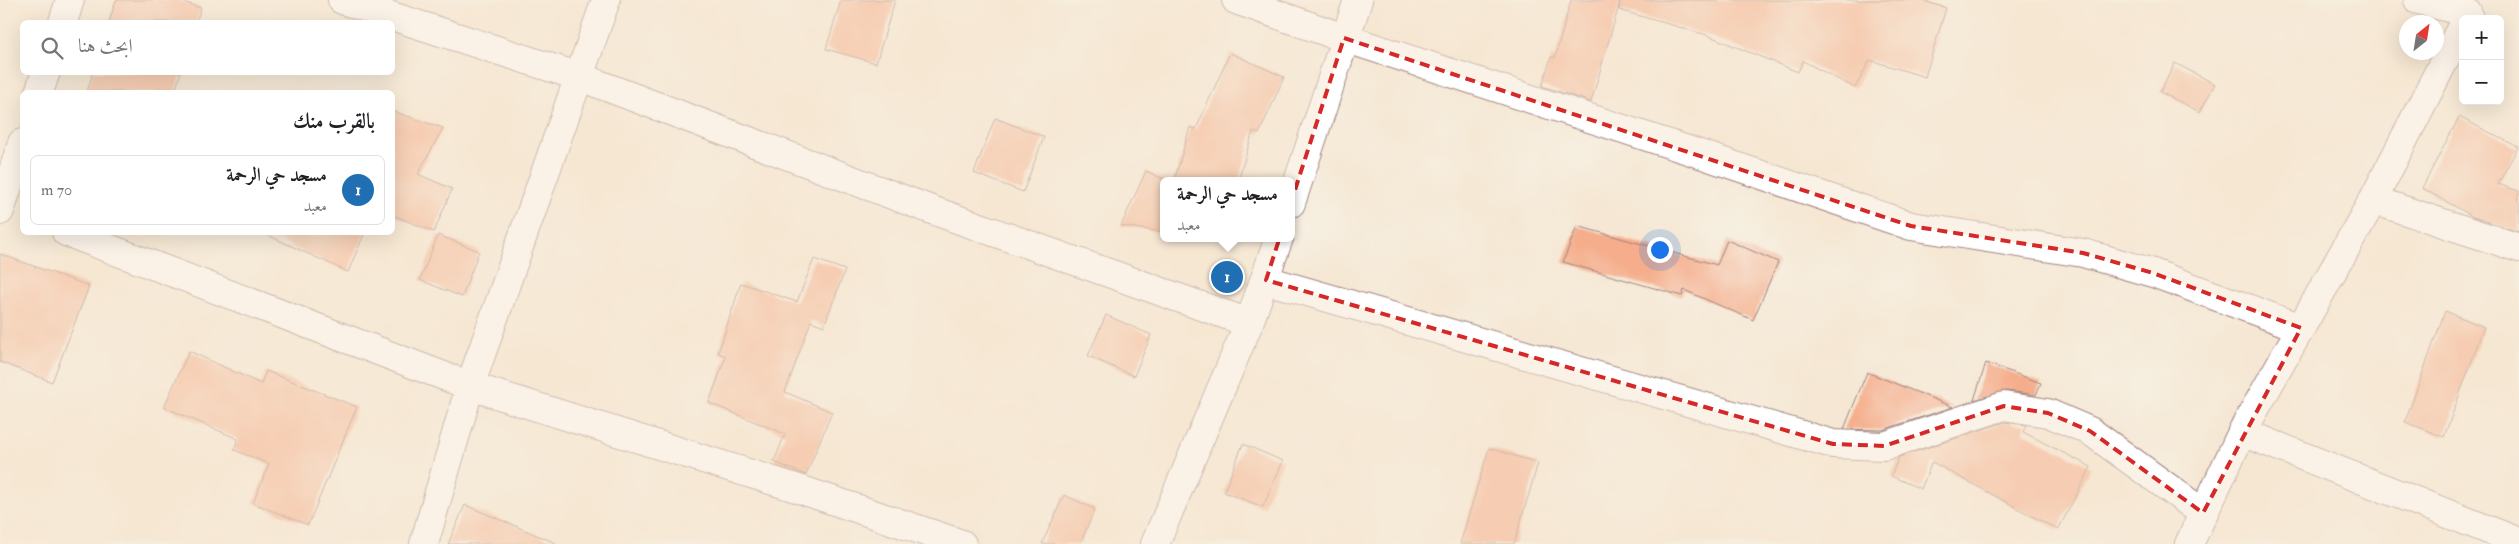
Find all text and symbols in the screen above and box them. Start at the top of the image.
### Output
north arrow [2399,15,2444,60]
map controls [2459,15,2504,105]
button: + [2459,15,2504,60]
search box [20,20,395,75]
icon: search [38,34,66,62]
text: ابحث هنا [78,34,133,58]
button: − [2459,60,2504,105]
text: بالقرب منك [293,108,375,135]
text: مسجد حي الرحمة [226,163,327,187]
popup [1160,177,1295,242]
text: 70 m [41,180,72,200]
text: 1 [355,180,361,200]
text: مسجد حي الرحمة [1177,182,1278,206]
text: معبد [303,196,327,216]
text: معبد [1177,215,1201,235]
your location [1647,237,1673,263]
pin: 1 [1211,258,1243,296]

